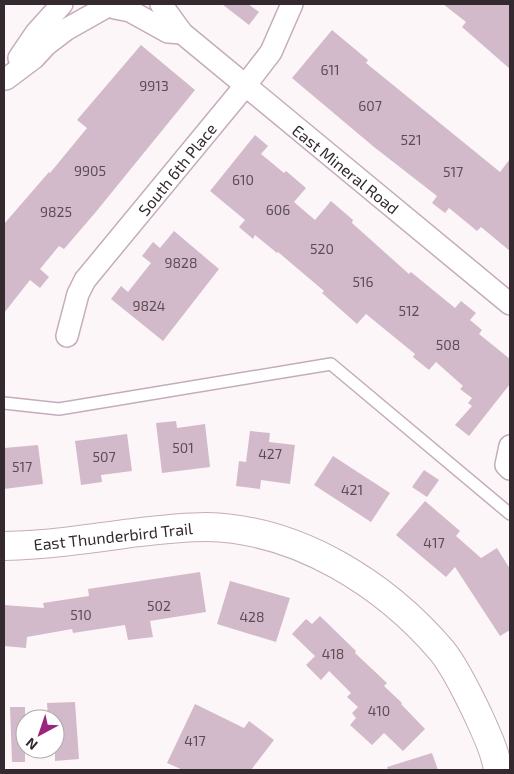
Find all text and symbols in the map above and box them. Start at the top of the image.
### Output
house number: 611 [320,61,340,78]
house number: 9913 [139,77,169,94]
house number: 607 [358,97,382,114]
street label: South 6th Place [134,119,220,219]
street label: East Mineral Road [289,120,403,218]
house number: 521 [401,131,421,148]
house number: 9905 [74,162,106,179]
house number: 517 [443,163,463,180]
house number: 610 [232,171,254,188]
house number: 606 [266,201,290,218]
house number: 9825 [40,203,72,220]
house number: 520 [310,240,334,257]
house number: 9828 [165,254,197,271]
house number: 516 [352,273,374,290]
house number: 9824 [133,297,165,314]
house number: 512 [399,302,420,319]
house number: 508 [436,336,460,353]
house number: 501 [172,439,194,456]
house number: 427 [258,445,282,462]
house number: 507 [92,448,116,465]
house number: 517 [12,458,32,475]
house number: 421 [341,481,363,498]
street label: East Thunderbird Trail [33,518,194,554]
house number: 417 [423,534,445,551]
house number: 502 [147,597,171,614]
house number: 510 [70,606,92,623]
house number: 428 [240,608,264,625]
house number: 418 [322,645,344,662]
house number: 410 [368,702,390,719]
north arrow [15,709,65,759]
house number: 417 [184,732,206,749]
text: N [22,735,41,754]

